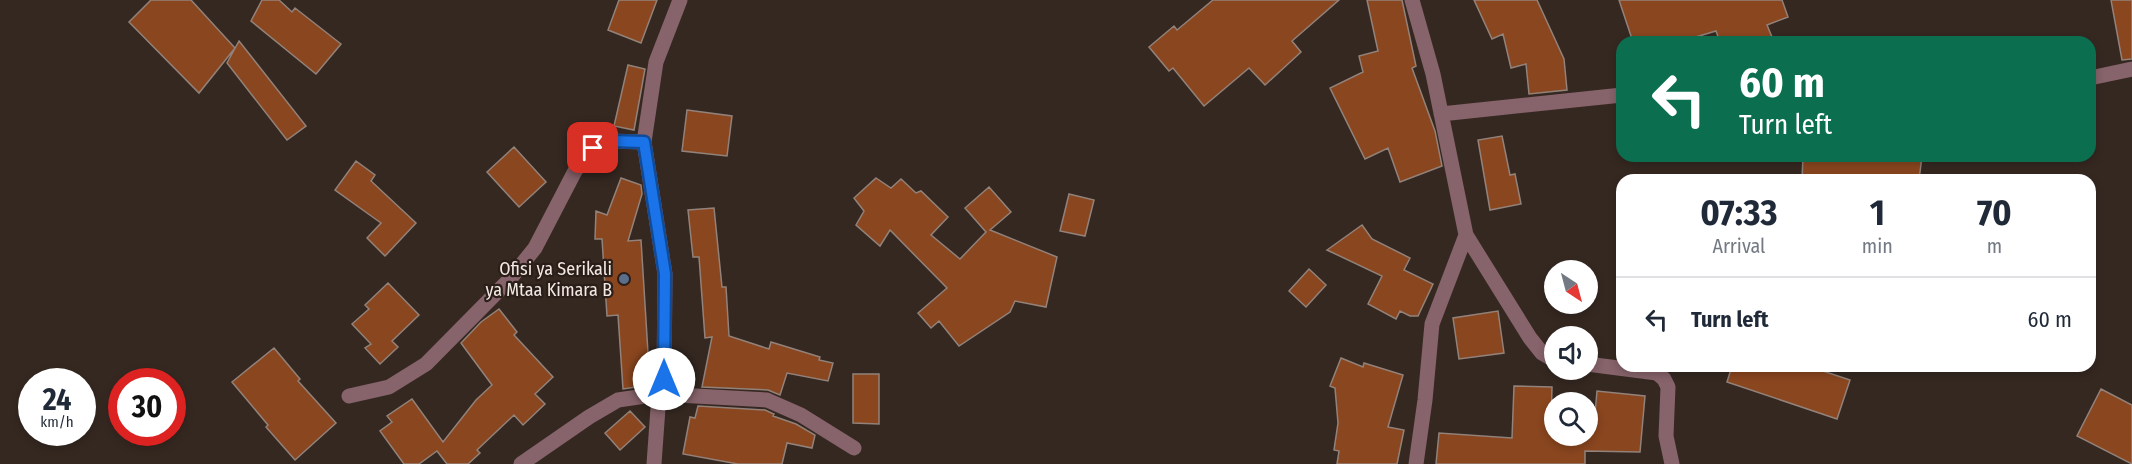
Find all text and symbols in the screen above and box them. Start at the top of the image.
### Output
text: 60 m [1739,58,1825,108]
icon: left [1640,60,1718,138]
text: Turn left [1739,109,1832,141]
pin [567,122,618,173]
icon: arrive [576,131,609,164]
text: 07:33 [1700,191,1778,235]
text: 1 [1870,191,1885,235]
text: 70 [1977,191,2012,235]
text: Arrival [1712,234,1765,258]
text: min [1862,234,1893,258]
text: m [1987,234,2002,258]
place label: Ofisi ya Serikali ya Mtaa Kimara B [485,258,612,301]
north arrow [1544,260,1598,314]
map controls [1544,260,1598,446]
marker: Ofisi ya Serikali ya Mtaa Kimara B [617,272,631,286]
icon: left [1640,303,1673,336]
text: Turn left [1691,306,1769,333]
text: 60 m [2028,306,2072,333]
button: sound [1544,326,1598,380]
position arrow [632,347,696,411]
speed limit sign: 30 [108,368,186,446]
text: 24 [43,382,71,418]
button: search [1544,392,1598,446]
text: km/h [40,413,74,431]

